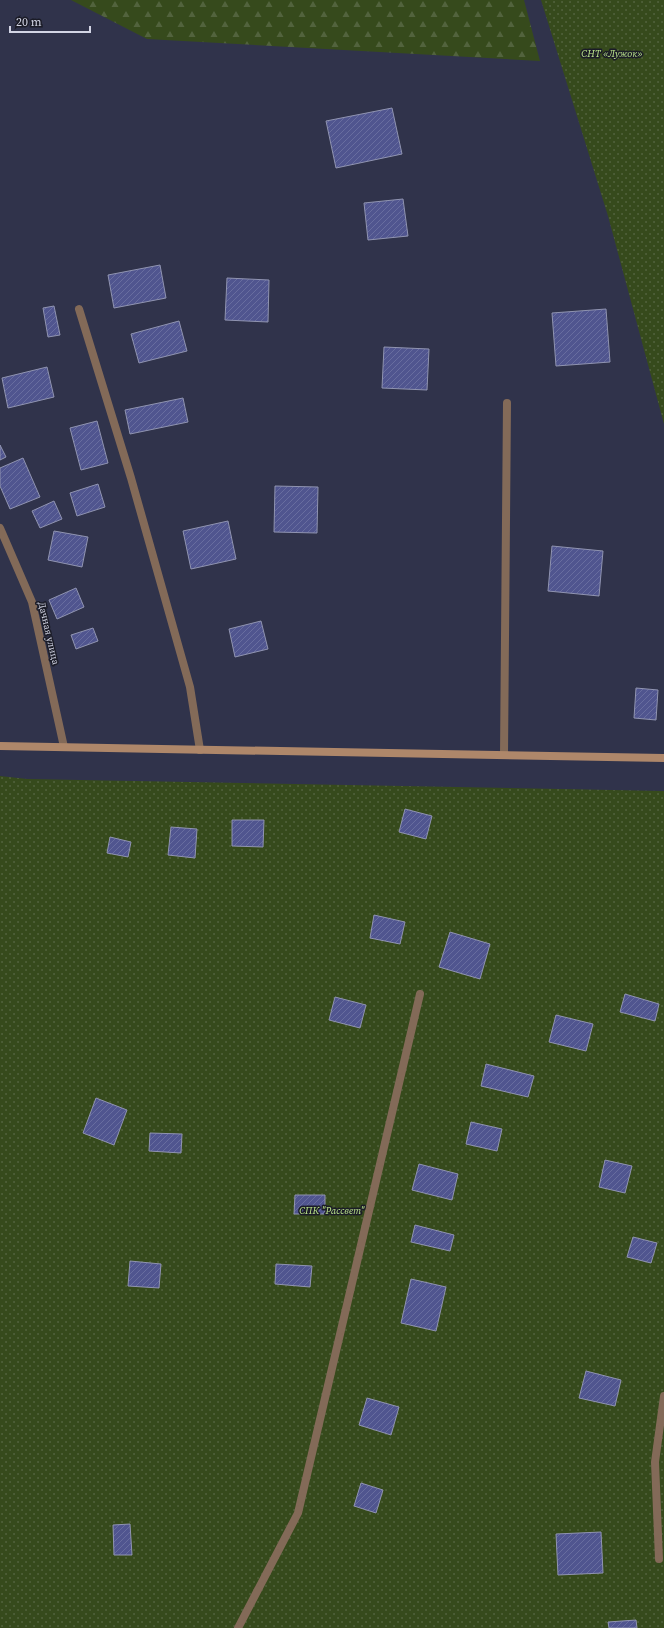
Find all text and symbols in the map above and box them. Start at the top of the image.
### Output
scale bar [10,8,90,34]
text: 20 m [16,14,42,30]
park label: СНТ «Лужок» [581,47,643,60]
street label: Дачная улица [35,600,63,667]
park label: СПК "Рассвет" [299,1204,366,1217]

